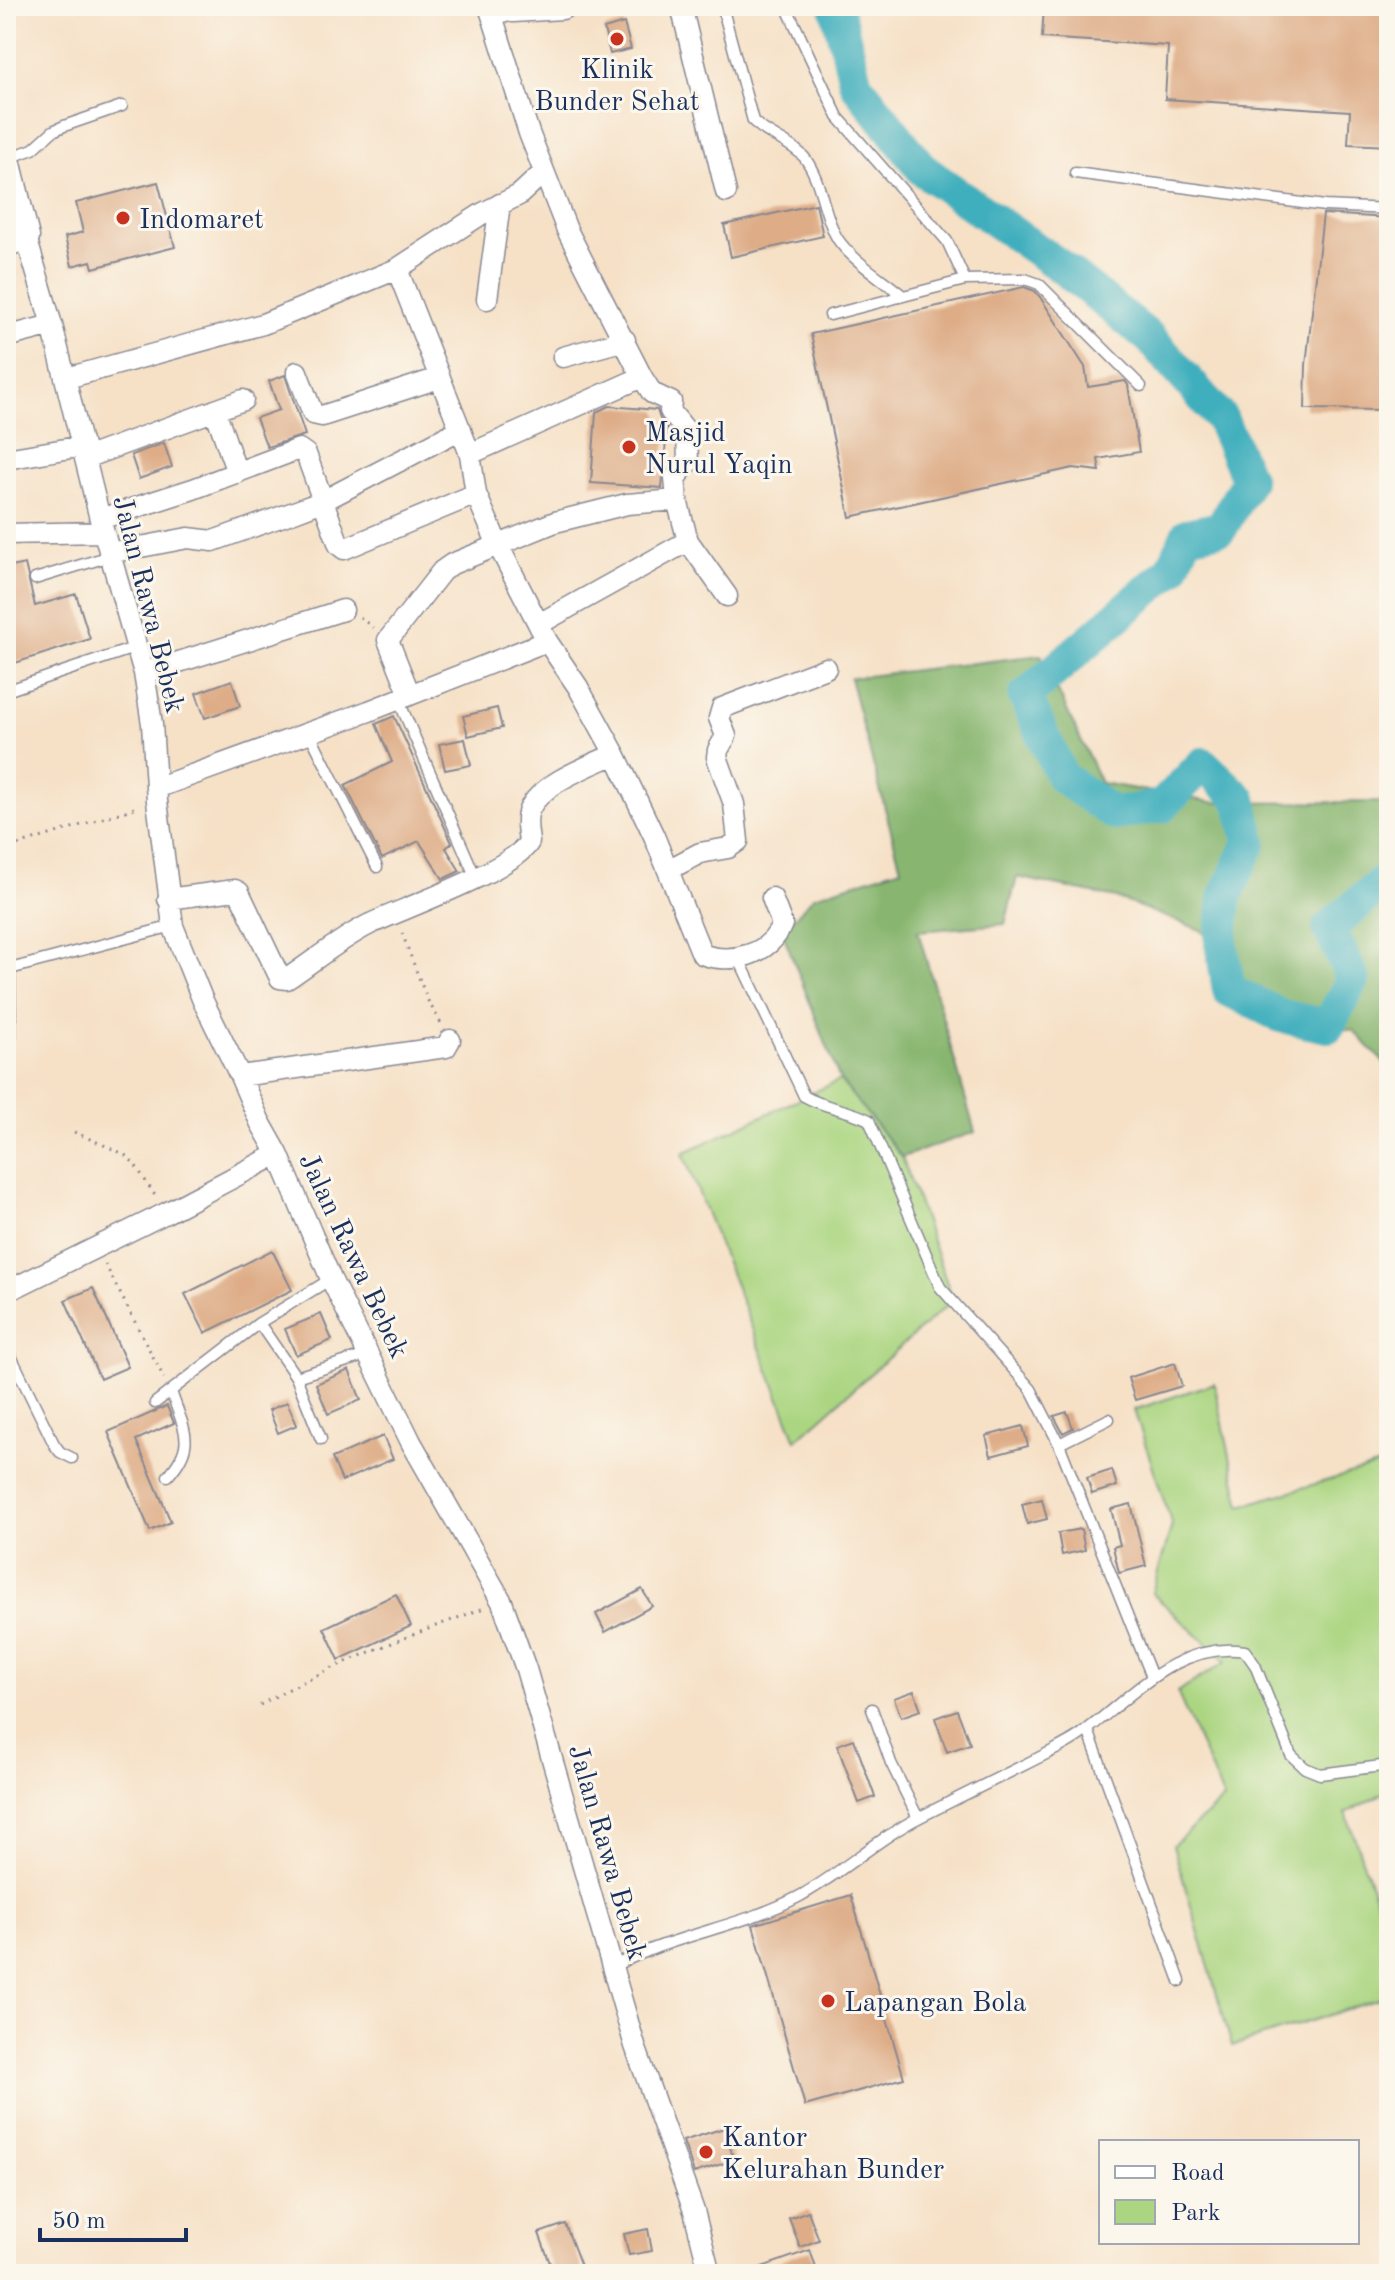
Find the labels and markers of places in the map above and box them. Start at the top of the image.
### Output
marker: Klinik Bunder Sehat [608,30,626,48]
place label: Klinik Bunder Sehat [534,57,700,117]
place label: Indomaret [139,207,264,235]
marker: Indomaret [114,209,132,227]
place label: Masjid Nurul Yaqin [645,420,793,480]
marker: Masjid Nurul Yaqin [620,438,638,456]
place label: Lapangan Bola [844,1990,1027,2018]
marker: Lapangan Bola [819,1992,837,2010]
place label: Kantor Kelurahan Bunder [722,2125,944,2185]
marker: Kantor Kelurahan Bunder [697,2143,715,2161]

